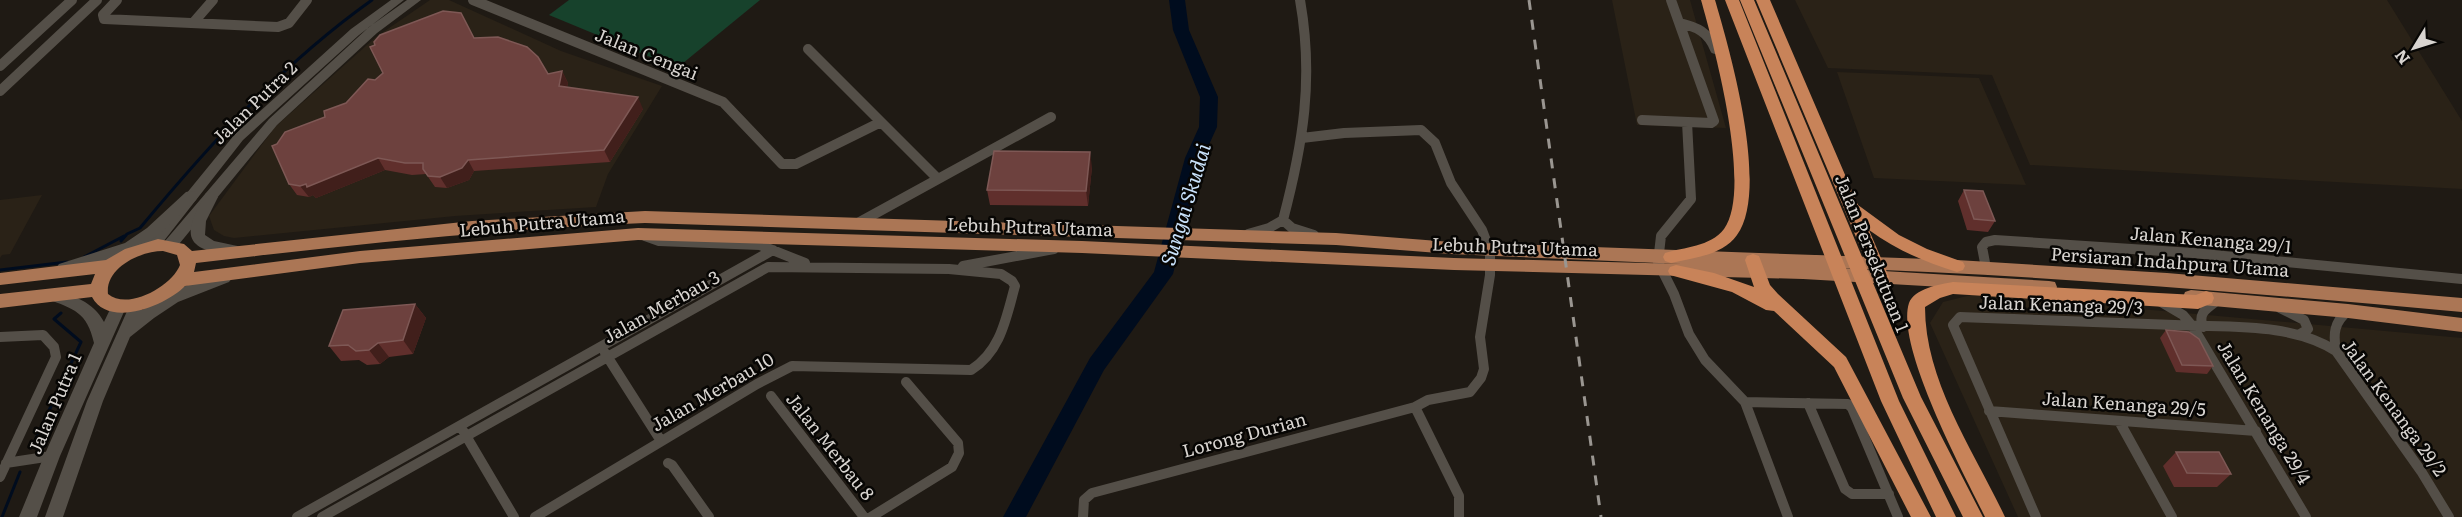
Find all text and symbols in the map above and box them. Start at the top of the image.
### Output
north arrow [2384,18,2444,78]
street label: Jalan Cengai [591,20,703,86]
text: N [2388,45,2415,71]
street label: Jalan Putra 2 [205,54,303,150]
water label: Sungai Skudai [1151,139,1217,269]
street label: Jalan Persekutuan 1 [1829,170,1917,336]
street label: Lebuh Putra Utama [458,201,626,243]
street label: Lebuh Putra Utama [947,210,1114,242]
street label: Jalan Kenanga 29/1 [2129,218,2293,260]
street label: Lebuh Putra Utama [1432,230,1599,262]
street label: Persiaran Indahpura Utama [2050,239,2291,283]
street label: Jalan Merbau 3 [598,263,724,349]
street label: Jalan Kenanga 29/3 [1978,288,2144,320]
street label: Jalan Kenanga 29/2 [2336,333,2454,481]
street label: Jalan Kenanga 29/4 [2211,335,2319,489]
street label: Jalan Merbau 10 [645,345,779,437]
street label: Jalan Putra 1 [21,348,87,458]
street label: Jalan Kenanga 29/5 [2041,384,2207,422]
street label: Jalan Merbau 8 [780,386,882,506]
street label: Lorong Durian [1179,404,1309,464]

